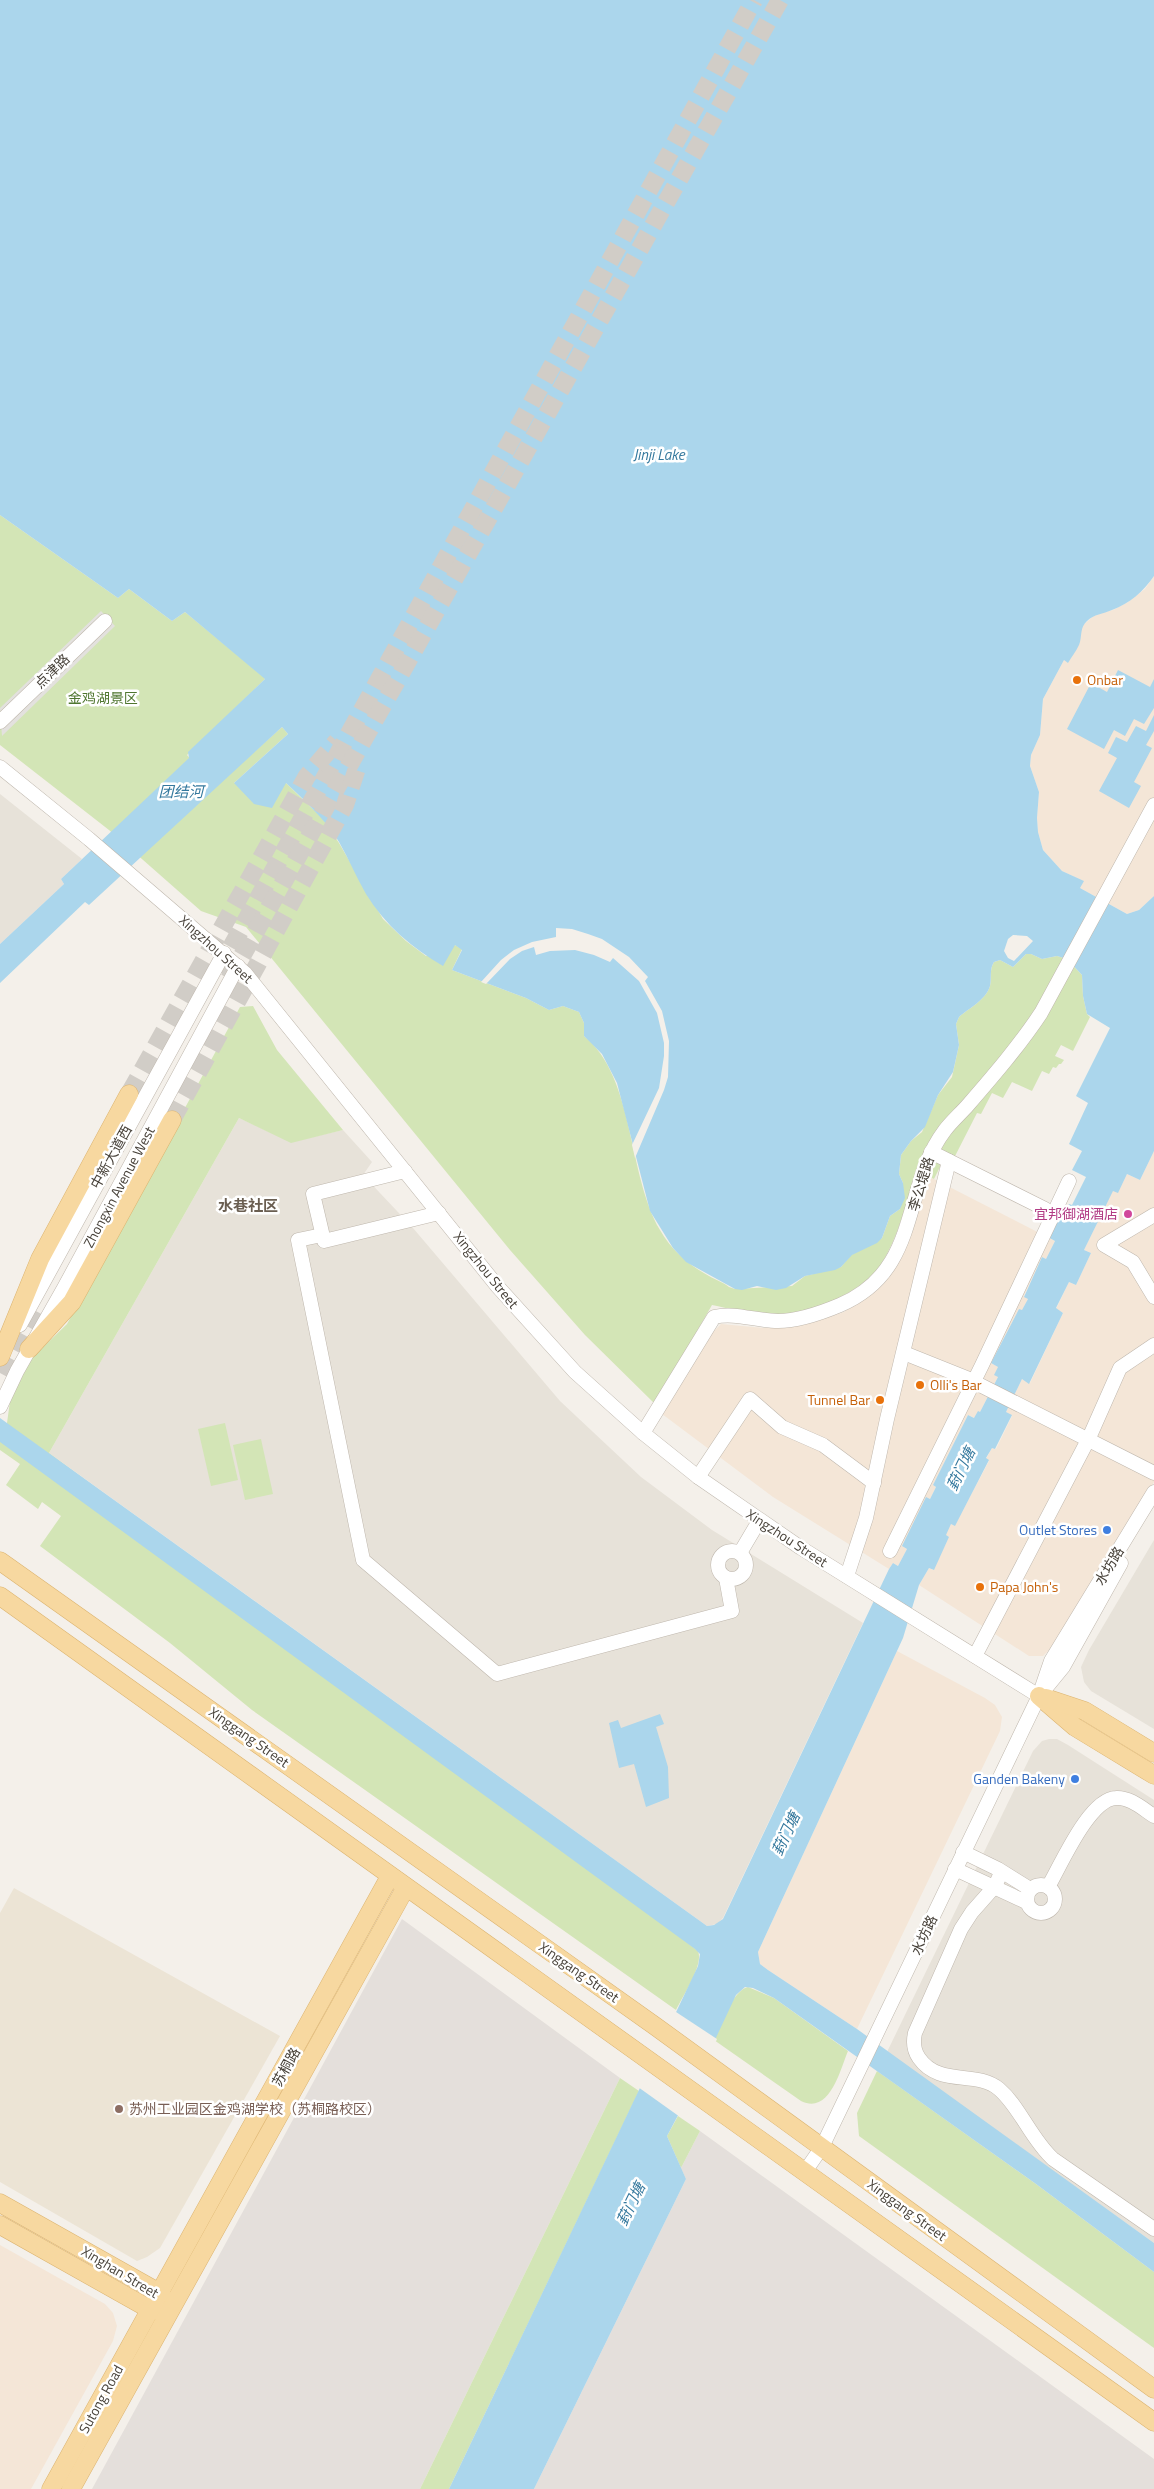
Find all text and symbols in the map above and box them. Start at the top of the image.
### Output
water label: Jinji Lake [633,443,686,466]
street label: 点津路 [29,648,74,693]
place label: Onbar [1087,669,1123,690]
marker: Onbar [1071,674,1083,686]
park label: 金鸡湖景区 [68,687,138,708]
water label: 团结河 [158,780,206,803]
street label: Xingzhou Street [175,910,258,988]
street label: 中新大道西 [84,1121,137,1192]
street label: Zhongxin Avenue West [78,1122,159,1251]
street label: 李公堤路 [902,1154,939,1214]
district label: 水巷社区 [218,1194,278,1217]
place label: 宜邦御湖酒店 [1034,1203,1118,1224]
marker: 宜邦御湖酒店 [1122,1208,1134,1220]
street label: Xingzhou Street [449,1227,524,1313]
place label: Olli's Bar [930,1374,982,1395]
marker: Olli's Bar [914,1379,926,1391]
place label: Tunnel Bar [808,1389,870,1410]
marker: Tunnel Bar [874,1394,886,1406]
water label: 葑门塘 [940,1441,982,1494]
street label: Xingzhou Street [742,1503,832,1572]
place label: Outlet Stores [1019,1519,1097,1540]
marker: Outlet Stores [1101,1524,1113,1536]
street label: 水坊路 [1089,1542,1128,1589]
place label: Papa John's [990,1576,1058,1597]
marker: Papa John's [974,1581,986,1593]
street label: Xinggang Street [205,1701,294,1772]
place label: Ganden Bakeny [973,1768,1065,1789]
marker: Ganden Bakeny [1069,1773,1081,1785]
water label: 葑门塘 [766,1806,807,1859]
street label: 水坊路 [905,1911,942,1958]
street label: Xinggang Street [535,1936,624,2007]
street label: 苏桐路 [266,2043,305,2090]
place label: 苏州工业园区金鸡湖学校（苏桐路校区） [129,2098,381,2119]
marker: 苏州工业园区金鸡湖学校（苏桐路校区） [113,2103,125,2115]
street label: Xinggang Street [863,2174,951,2246]
water label: 葑门塘 [610,2176,652,2229]
street label: Xinghan Street [78,2240,163,2303]
street label: Sutong Road [73,2361,128,2437]

